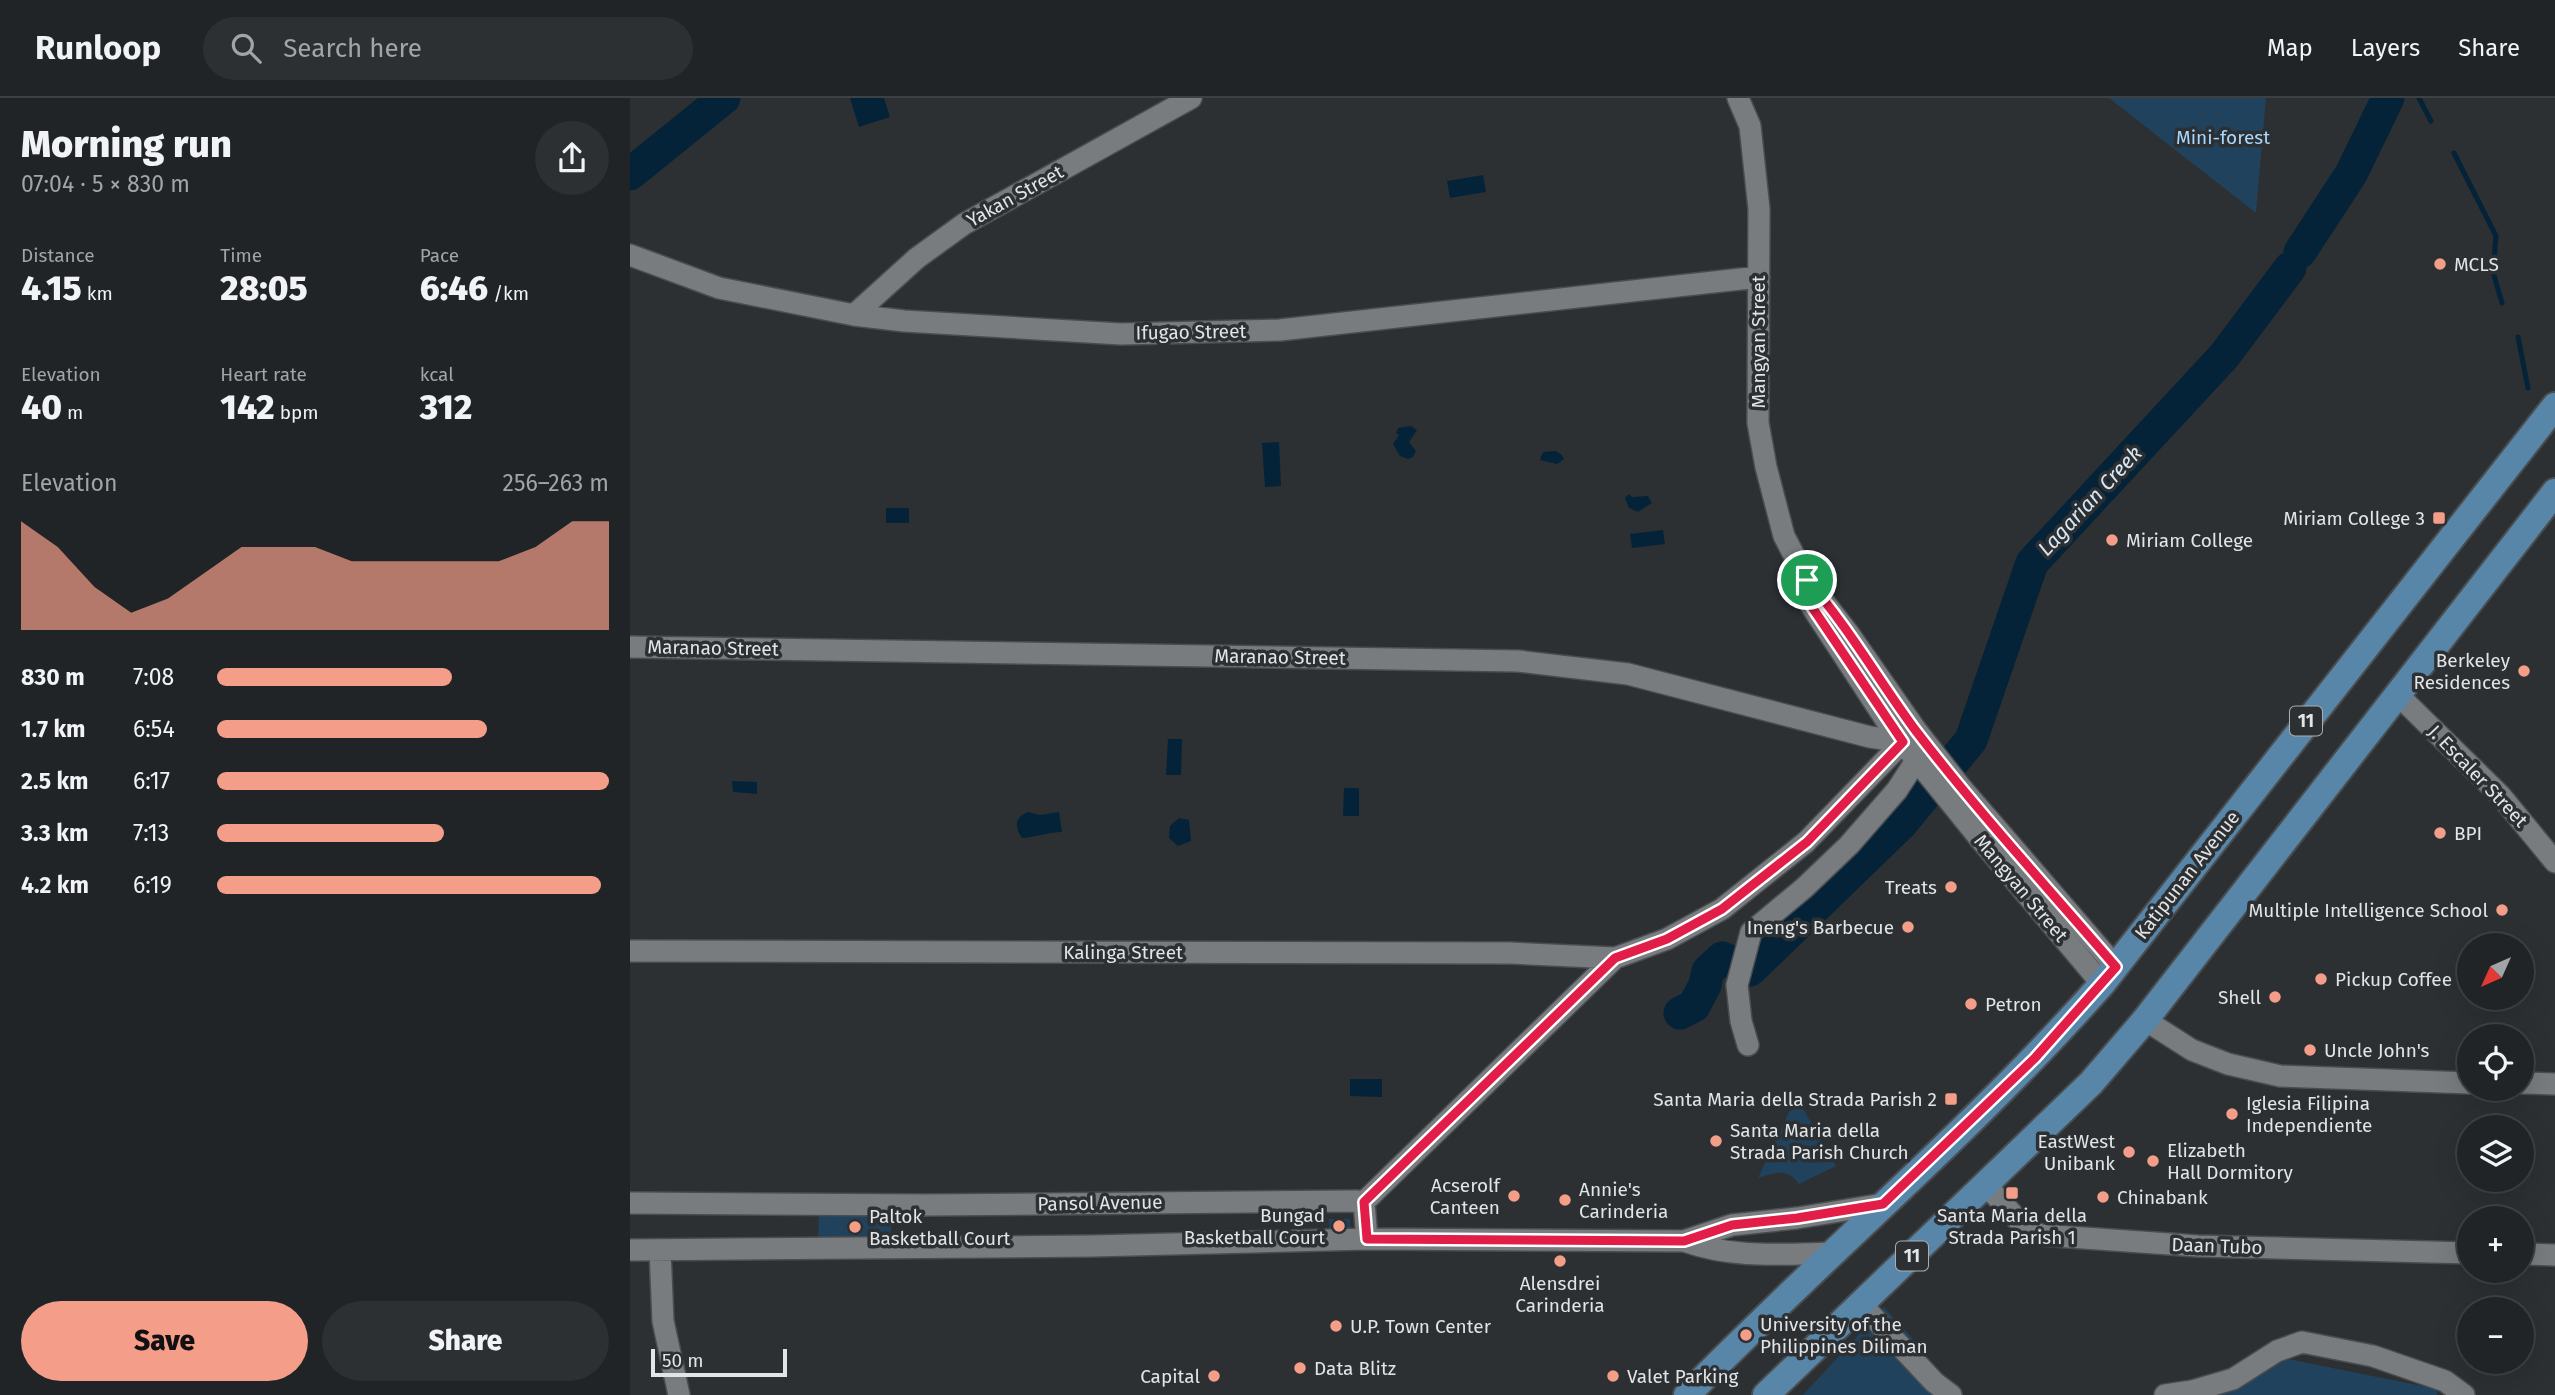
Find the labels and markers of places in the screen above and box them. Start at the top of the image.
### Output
place label: MCLS [2454,253,2499,276]
marker: MCLS [2432,256,2448,272]
place label: Miriam College 3 [2283,507,2425,530]
marker: Miriam College 3 [2431,510,2447,526]
place label: Miriam College [2126,529,2253,552]
marker: Miriam College [2104,532,2120,548]
pin [1777,550,1837,610]
place label: Berkeley Residences [2413,649,2511,694]
marker: Berkeley Residences [2516,663,2532,679]
place label: BPI [2454,822,2482,845]
marker: BPI [2432,825,2448,841]
place label: Treats [1885,876,1937,899]
marker: Treats [1943,879,1959,895]
place label: Multiple Intelligence School [2249,899,2488,922]
marker: Multiple Intelligence School [2494,902,2510,918]
place label: Ineng's Barbecue [1747,916,1894,939]
marker: Ineng's Barbecue [1900,919,1916,935]
place label: Pickup Coffee [2335,968,2452,991]
marker: Pickup Coffee [2313,971,2329,987]
place label: Shell [2218,986,2261,1009]
marker: Shell [2267,989,2283,1005]
place label: Petron [1985,993,2042,1016]
marker: Petron [1963,996,1979,1012]
place label: Uncle John's [2324,1039,2430,1062]
marker: Uncle John's [2302,1042,2318,1058]
place label: Santa Maria della Strada Parish 2 [1653,1088,1937,1111]
marker: Santa Maria della Strada Parish 2 [1943,1091,1959,1107]
place label: Iglesia Filipina Independiente [2246,1092,2372,1137]
marker: Iglesia Filipina Independiente [2224,1106,2240,1122]
place label: Santa Maria della Strada Parish Church [1730,1119,1909,1164]
place label: EastWest Unibank [2038,1130,2115,1175]
marker: Santa Maria della Strada Parish Church [1708,1133,1724,1149]
place label: Elizabeth Hall Dormitory [2167,1139,2294,1184]
marker: EastWest Unibank [2121,1144,2137,1160]
marker: Elizabeth Hall Dormitory [2145,1153,2161,1169]
place label: Acserolf Canteen [1430,1174,1502,1219]
place label: Annie's Carinderia [1579,1178,1668,1223]
marker: Santa Maria della Strada Parish 1 [2004,1185,2020,1201]
place label: Chinabank [2117,1186,2208,1209]
marker: Acserolf Canteen [1506,1188,1522,1204]
marker: Chinabank [2095,1189,2111,1205]
marker: Annie's Carinderia [1557,1192,1573,1208]
place label: Bungad Basketball Court [1184,1204,1325,1249]
place label: Santa Maria della Strada Parish 1 [1937,1204,2087,1249]
place label: Paltok Basketball Court [869,1205,1011,1250]
marker: Bungad Basketball Court [1331,1218,1347,1234]
marker: Paltok Basketball Court [847,1219,863,1235]
marker: Alensdrei Carinderia [1552,1253,1568,1269]
place label: Alensdrei Carinderia [1515,1272,1605,1317]
place label: University of the Philippines Diliman [1760,1313,1928,1358]
place label: U.P. Town Center [1350,1315,1492,1338]
marker: U.P. Town Center [1328,1318,1344,1334]
marker: University of the Philippines Diliman [1738,1327,1754,1343]
place label: Data Blitz [1314,1357,1396,1380]
marker: Data Blitz [1292,1360,1308,1376]
place label: Capital [1140,1365,1200,1388]
place label: Valet Parking [1627,1365,1739,1388]
marker: Capital [1206,1368,1222,1384]
marker: Valet Parking [1605,1368,1621,1384]

